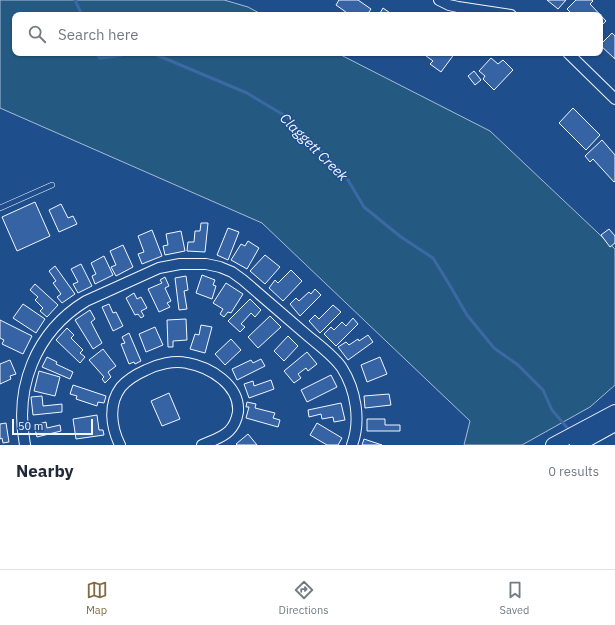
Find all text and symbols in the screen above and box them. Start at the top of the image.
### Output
search box [12,12,603,56]
icon: search [26,23,48,45]
text: Search here [58,25,138,44]
water label: Claggett Creek [276,109,352,185]
scale bar [12,417,93,436]
text: 50 m [18,419,43,433]
text: Nearby [16,460,74,482]
text: 0 results [548,463,599,480]
tab: Map [86,579,108,617]
tab: Directions [279,579,329,617]
tab: Saved [500,579,529,617]

